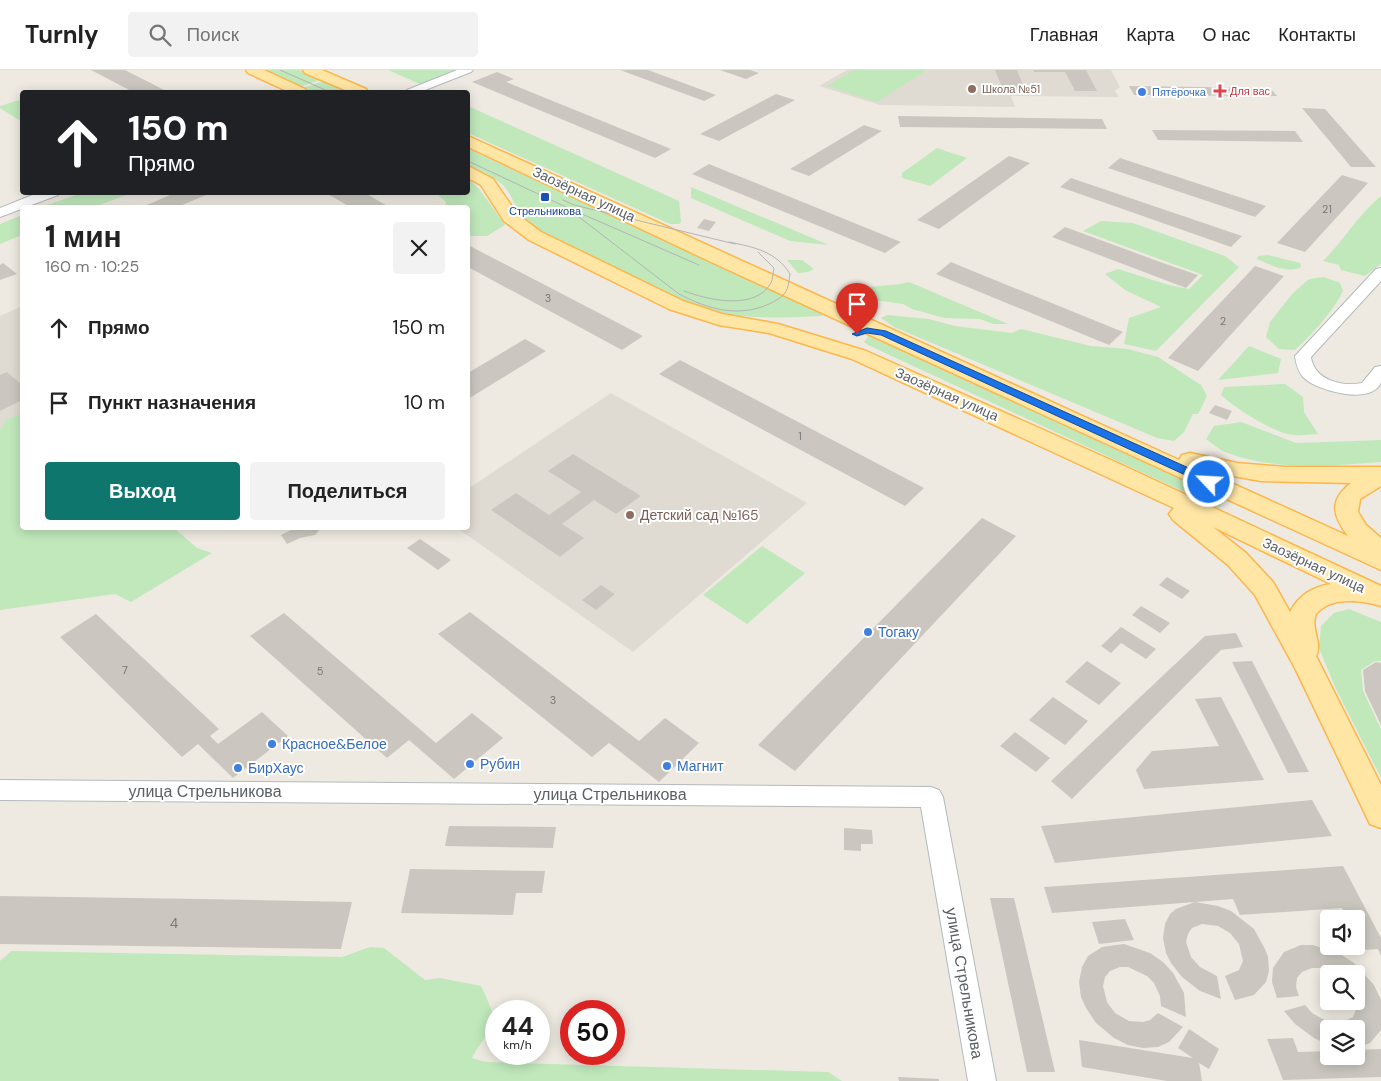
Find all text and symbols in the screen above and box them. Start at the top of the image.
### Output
search box [128,12,478,57]
text: Turnly [25,19,98,50]
icon: search [146,21,174,49]
text: Поиск [186,22,239,47]
text: Главная [1030,23,1098,47]
text: Карта [1126,23,1175,47]
text: О нас [1203,23,1250,47]
text: Контакты [1278,23,1356,47]
place label: Школа №51 [982,82,1040,96]
marker: Школа №51 [966,83,978,95]
place label: Для вас [1230,84,1271,98]
place label: Пятёрочка [1152,85,1207,99]
marker: Для вас [1214,85,1226,97]
marker: Пятёрочка [1136,86,1148,98]
text: 150 m [128,105,228,151]
icon: ahead [45,110,110,175]
text: Прямо [128,149,195,178]
street label: Заозёрная улица [530,162,638,226]
marker: Стрельникова [539,191,551,203]
house number: 21 [1322,202,1332,216]
place label: Стрельникова [509,204,582,218]
text: 1 мин [45,217,122,256]
button: close [393,222,445,274]
text: 160 m · 10:25 [45,256,139,277]
pin [836,283,878,334]
icon: arrive [843,290,871,318]
house number: 3 [545,291,551,305]
icon: ahead [45,314,73,342]
house number: 2 [1220,314,1226,328]
text: Прямо [88,315,150,340]
text: 150 m [393,315,445,340]
street label: Заозёрная улица [893,363,1002,425]
icon: arrive [45,389,73,417]
text: Пункт назначения [88,390,256,415]
text: 10 m [404,390,445,415]
house number: 1 [798,429,802,443]
position arrow [1182,455,1234,507]
button: Выход [45,462,240,520]
button: Поделиться [250,462,445,520]
place label: Детский сад №165 [640,506,759,524]
marker: Детский сад №165 [624,509,636,521]
street label: Заозёрная улица [1260,533,1368,597]
place label: Тогаку [878,623,919,641]
marker: Тогаку [862,626,874,638]
house number: 7 [122,663,128,677]
house number: 5 [317,664,324,678]
house number: 3 [550,693,556,707]
place label: Красное&Белое [282,735,387,753]
marker: Красное&Белое [266,738,278,750]
place label: Рубин [480,755,520,773]
place label: Магнит [677,757,724,775]
marker: Рубин [464,758,476,770]
place label: БирХаус [248,759,304,777]
marker: Магнит [661,760,673,772]
marker: БирХаус [232,762,244,774]
street label: улица Стрельникова [128,781,282,802]
street label: улица Стрельникова [533,784,687,805]
street label: улица Стрельникова [941,906,988,1060]
map controls [1320,910,1365,1065]
button: sound [1320,910,1365,955]
house number: 4 [170,914,179,932]
button: search [1320,965,1365,1010]
speed limit sign: 50 [560,1000,625,1065]
text: 44 [501,1010,534,1043]
button: layers [1320,1020,1365,1065]
text: km/h [503,1037,532,1053]

